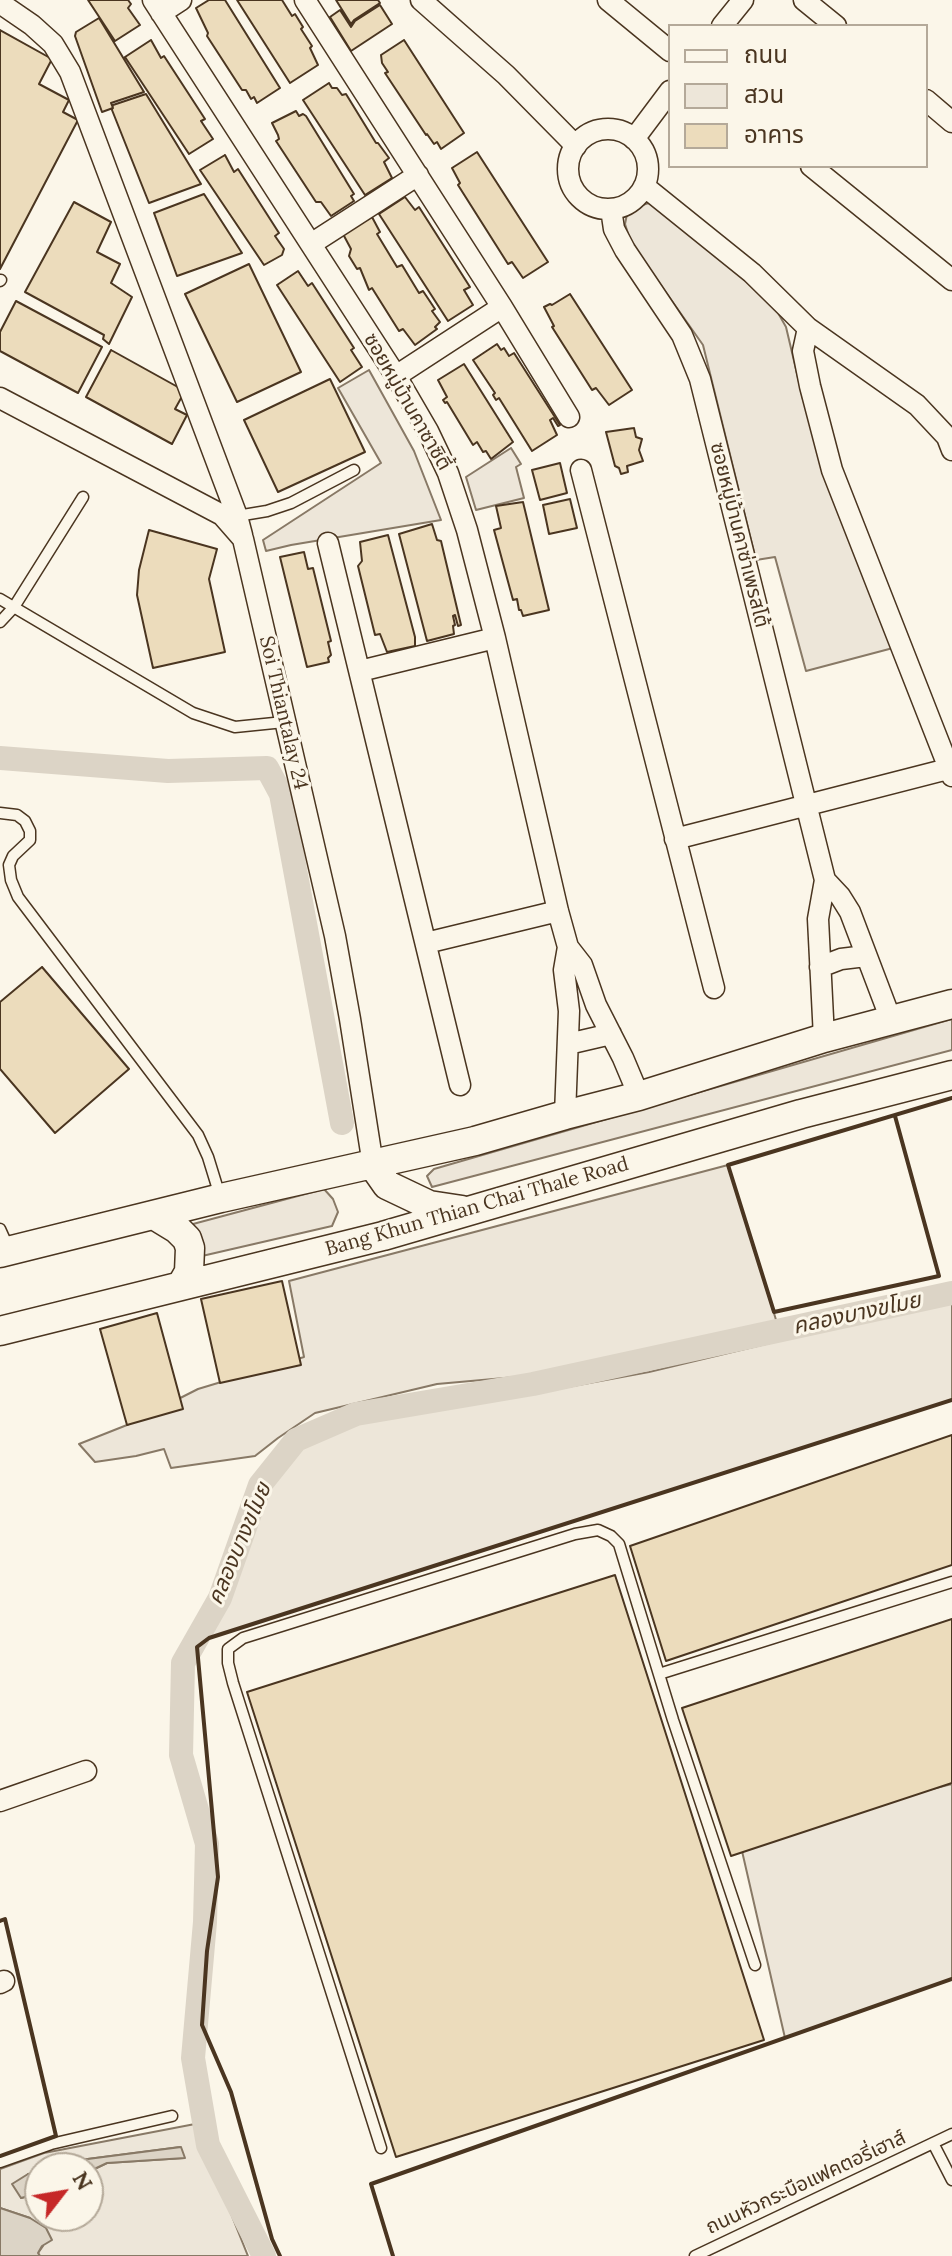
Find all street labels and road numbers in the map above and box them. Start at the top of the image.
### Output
street label: ซอยหมู่บ้านคาซาซิตี้ [358,329,456,475]
street label: ซอยหมู่บ้านคาซ่าเพรสโต้ [704,440,774,630]
street label: Soi Thiantalay 24 [254,634,312,792]
street label: Bang Khun Thian Chai Thale Road [323,1152,631,1262]
street label: ถนนหัวกระบือแฟคตอรี่เฮาส์ [702,2126,910,2240]

